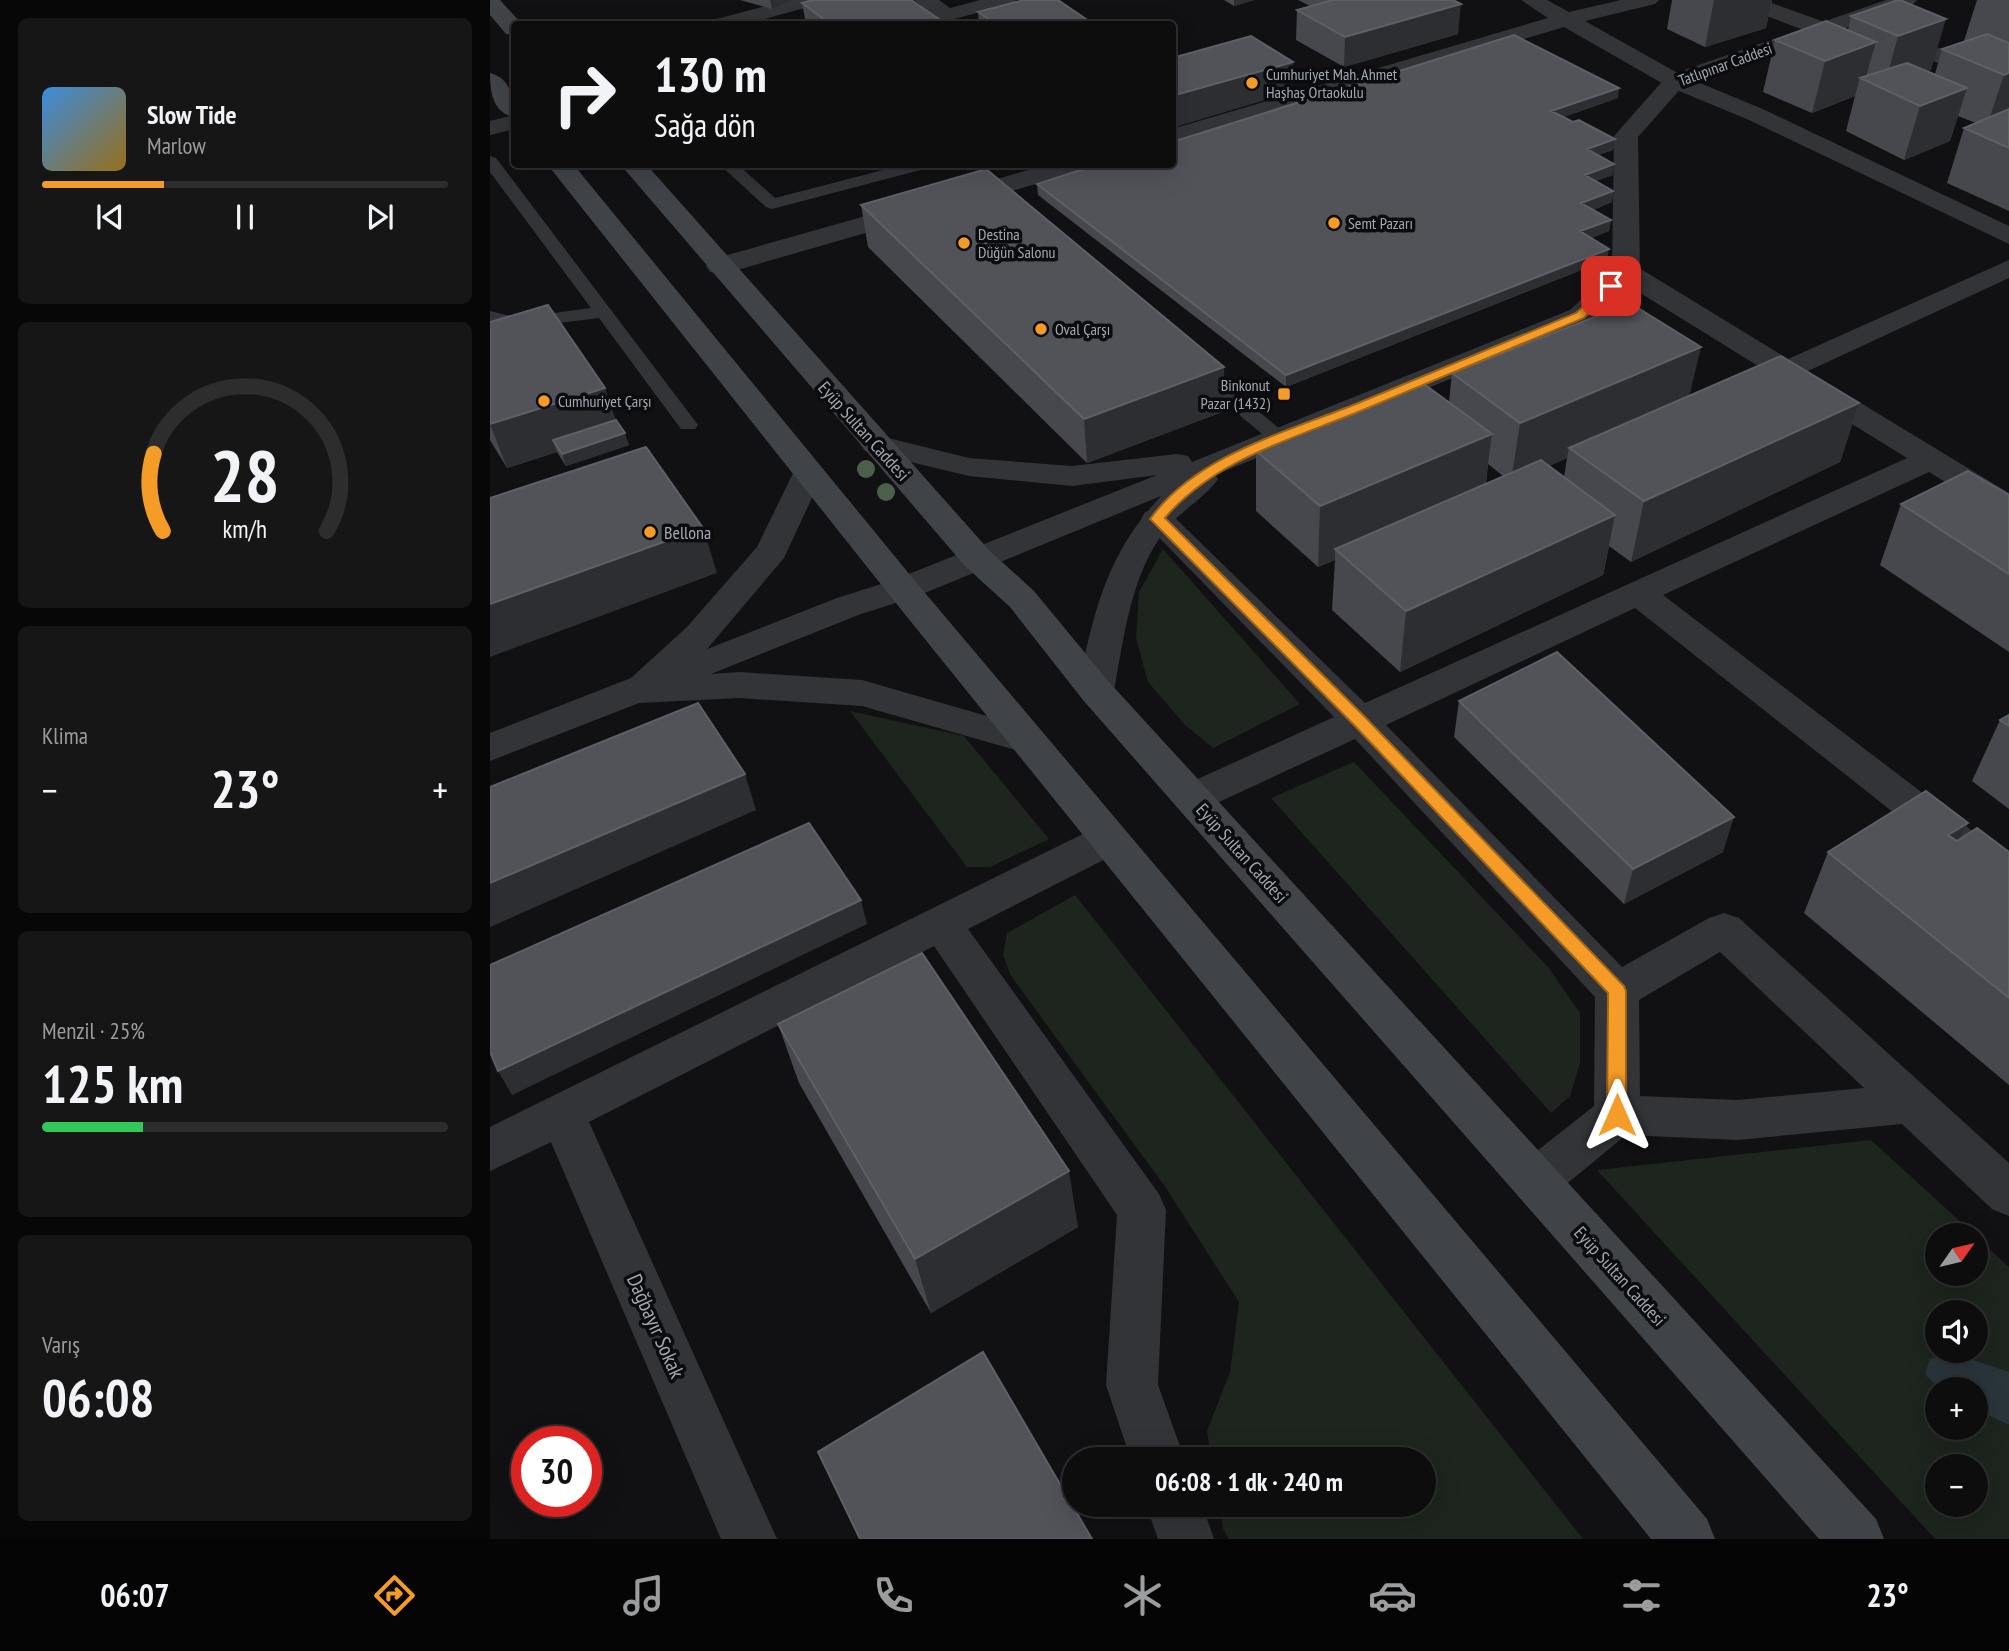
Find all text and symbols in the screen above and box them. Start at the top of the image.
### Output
street label: Tatlıpınar Caddesi [1675,38,1775,90]
text: 130 m [654,42,767,106]
icon: right [539,49,630,140]
place label: Cumhuriyet Mah. Ahmet Haşhaş Ortaokulu [1266,64,1398,102]
marker: Cumhuriyet Mah. Ahmet Haşhaş Ortaokulu [1244,75,1260,91]
text: Slow Tide [147,98,237,131]
text: Sağa dön [654,104,756,146]
text: Marlow [147,131,206,160]
icon: previous [91,198,129,236]
icon: pause [226,198,264,236]
icon: next [361,198,399,236]
place label: Semt Pazarı [1348,213,1413,233]
marker: Semt Pazarı [1326,215,1342,231]
place label: Destina Düğün Salonu [978,224,1056,262]
marker: Destina Düğün Salonu [956,235,972,251]
pin [1581,256,1641,316]
icon: arrive [1592,267,1630,305]
place label: Oval Çarşı [1055,319,1110,339]
marker: Oval Çarşı [1033,321,1049,337]
place label: Binkonut Pazar (1432) [1201,375,1271,413]
street label: Eyüp Sultan Caddesi [813,377,915,485]
marker: Binkonut Pazar (1432) [1276,386,1292,402]
place label: Cumhuriyet Çarşı [558,391,652,411]
marker: Cumhuriyet Çarşı [536,393,552,409]
text: 28 [210,428,280,522]
text: km/h [223,513,267,545]
place label: Bellona [664,521,711,544]
marker: Bellona [642,524,658,540]
text: Klima [42,721,88,750]
text: 23° [211,755,279,822]
text: − [42,765,58,814]
text: + [432,765,448,814]
street label: Eyüp Sultan Caddesi [1191,799,1293,907]
text: Menzil · 25% [42,1016,145,1045]
text: 125 km [42,1050,183,1117]
position arrow [1580,1078,1654,1152]
street label: Eyüp Sultan Caddesi [1569,1222,1671,1330]
north arrow [1925,1223,1988,1286]
map controls [1925,1223,1988,1517]
street label: Dağbayır Sokak [621,1270,691,1382]
button: sound [1925,1300,1988,1363]
text: Varış [42,1330,80,1359]
text: 06:08 [42,1364,154,1431]
button: + [1925,1377,1988,1440]
speed limit sign: 30 [511,1426,602,1517]
button: − [1925,1454,1988,1517]
text: 06:08 · 1 dk · 240 m [1155,1465,1343,1498]
icon: directions [370,1571,419,1620]
icon: music [619,1571,668,1620]
icon: phone [869,1571,918,1620]
icon: climate [1118,1571,1167,1620]
icon: car [1368,1571,1417,1620]
icon: filters [1617,1571,1666,1620]
text: 06:07 [100,1574,169,1616]
text: 23° [1867,1574,1909,1616]

